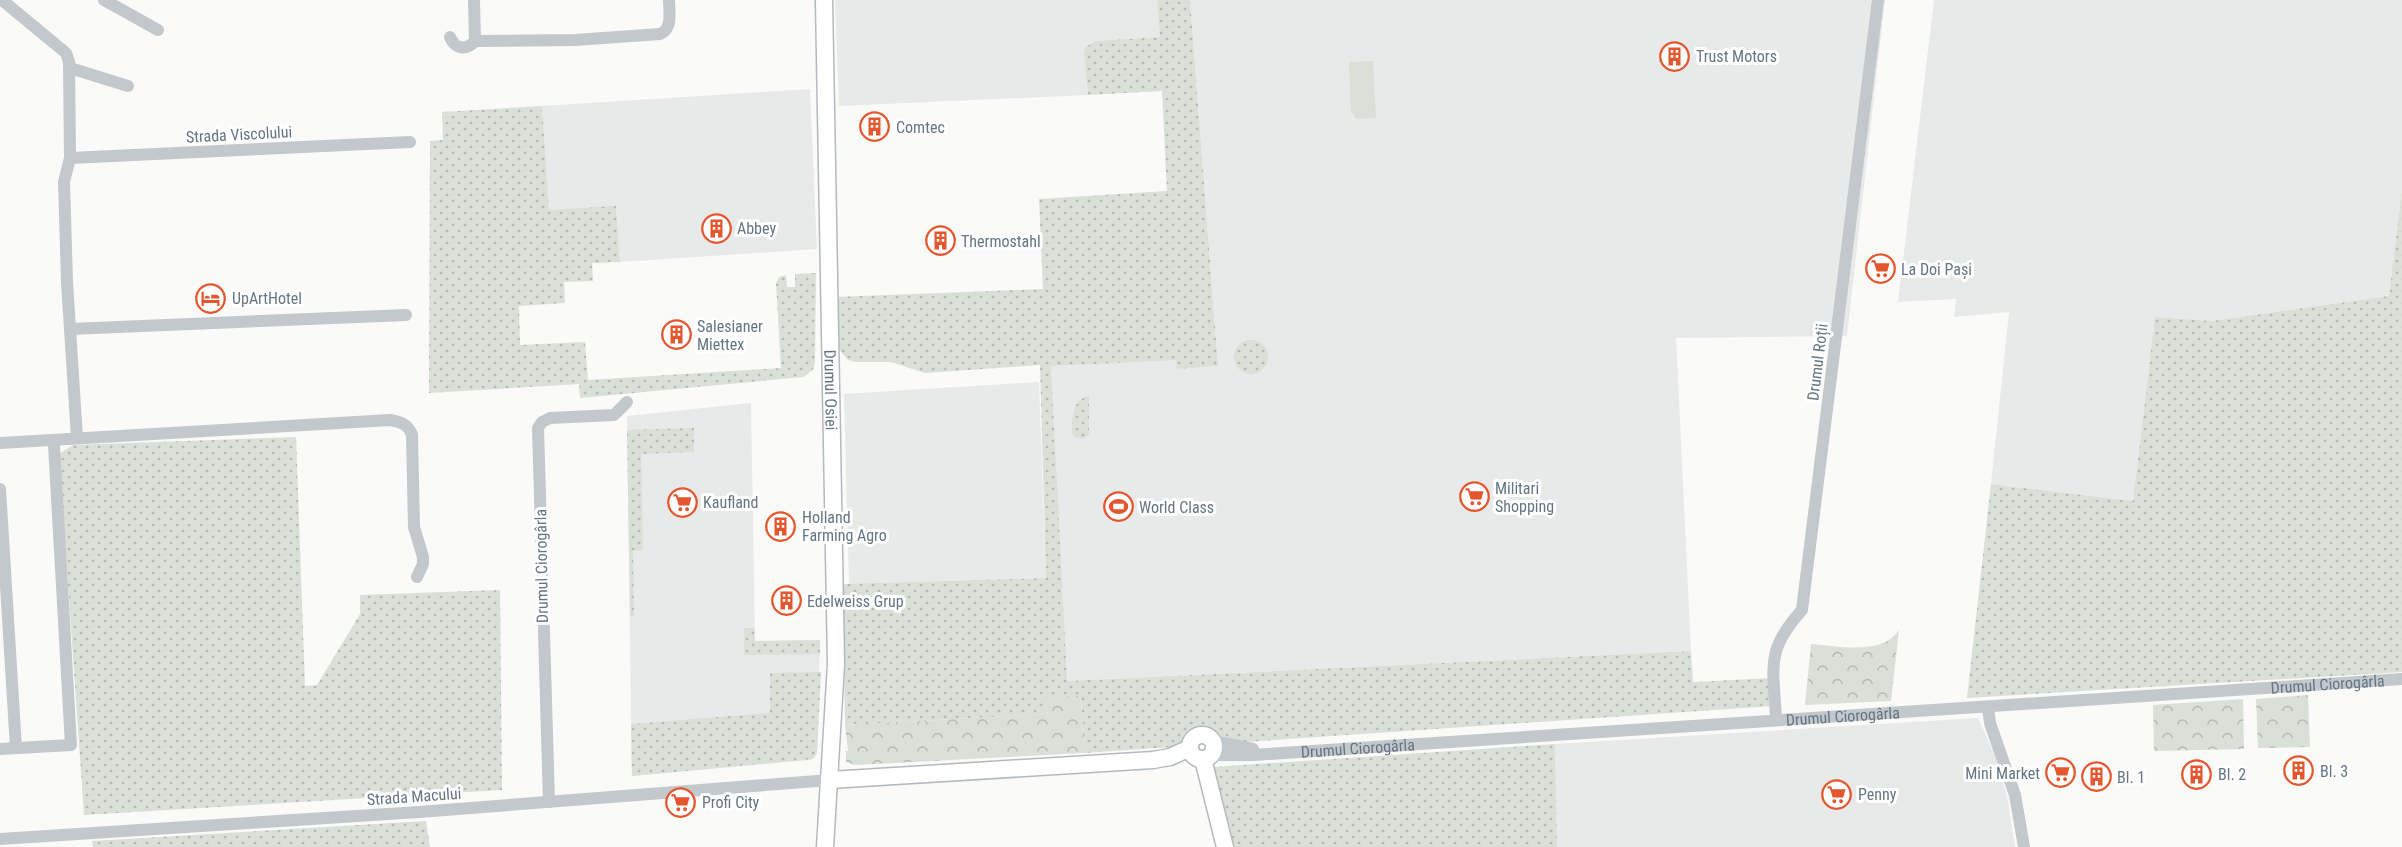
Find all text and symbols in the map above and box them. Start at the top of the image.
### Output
building icon: Trust Motors [1659,40,1691,72]
place label: Trust Motors [1696,47,1777,66]
building icon: Comtec [859,111,891,143]
place label: Comtec [896,118,945,137]
street label: Strada Viscolului [185,122,293,147]
building icon: Abbey [700,212,732,244]
place label: Abbey [737,219,776,238]
building icon: Thermostahl [924,225,956,257]
place label: Thermostahl [961,232,1041,251]
supermarket icon: La Doi Pași [1864,253,1896,285]
place label: La Doi Pași [1901,260,1972,280]
hotel icon: UpArtHotel [195,282,227,314]
place label: UpArtHotel [232,289,302,308]
place label: Salesianer Miettex [697,317,763,354]
building icon: Salesianer Miettex [660,319,692,351]
street label: Drumul Roții [1803,322,1833,402]
street label: Drumul Osiei [820,349,841,430]
place label: Militari Shopping [1495,479,1554,516]
supermarket icon: Militari Shopping [1458,481,1490,513]
supermarket icon: Kaufland [666,486,698,518]
sports icon: World Class [1102,491,1134,523]
place label: Kaufland [703,493,759,512]
place label: World Class [1139,498,1214,517]
place label: Holland Farming Agro [802,508,887,545]
street label: Drumul Ciorogârla [531,509,552,623]
building icon: Holland Farming Agro [765,510,797,542]
building icon: Edelweiss Grup [770,585,802,617]
place label: Edelweiss Grup [807,592,904,611]
street label: Drumul Ciorogârla [2270,671,2385,698]
street label: Drumul Ciorogârla [1785,703,1900,730]
street label: Drumul Ciorogârla [1300,735,1415,762]
building icon: Bl. 3 [2283,755,2315,787]
supermarket icon: Mini Market [2045,757,2077,789]
building icon: Bl. 2 [2181,758,2213,790]
building icon: Bl. 1 [2080,761,2112,793]
place label: Bl. 3 [2320,762,2348,781]
place label: Mini Market [1965,764,2040,783]
place label: Bl. 2 [2218,765,2246,784]
place label: Bl. 1 [2117,768,2145,787]
supermarket icon: Penny [1821,778,1853,810]
street label: Strada Macului [366,784,462,809]
place label: Penny [1858,785,1897,804]
supermarket icon: Profi City [665,786,697,818]
place label: Profi City [702,793,760,812]

